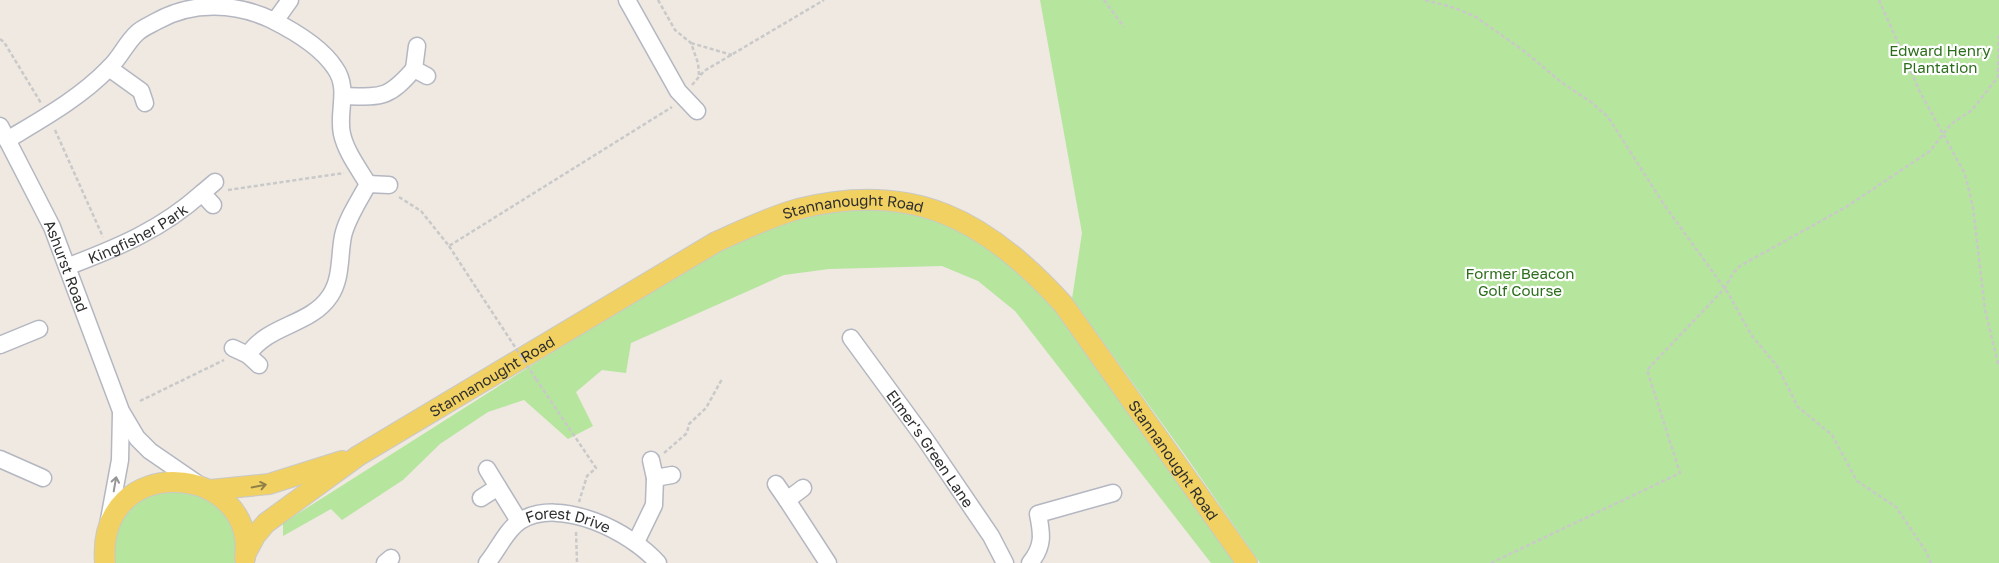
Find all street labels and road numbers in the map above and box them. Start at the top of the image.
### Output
street label: Stannanought Road [780,191,926,222]
street label: Kingfisher Park [85,199,191,267]
street label: Ashurst Road [41,217,92,314]
street label: Stannanought Road [426,332,558,420]
street label: Elmer's Green Lane [883,386,978,511]
street label: Stannanought Road [1125,396,1222,523]
street label: Forest Drive [523,504,614,536]

